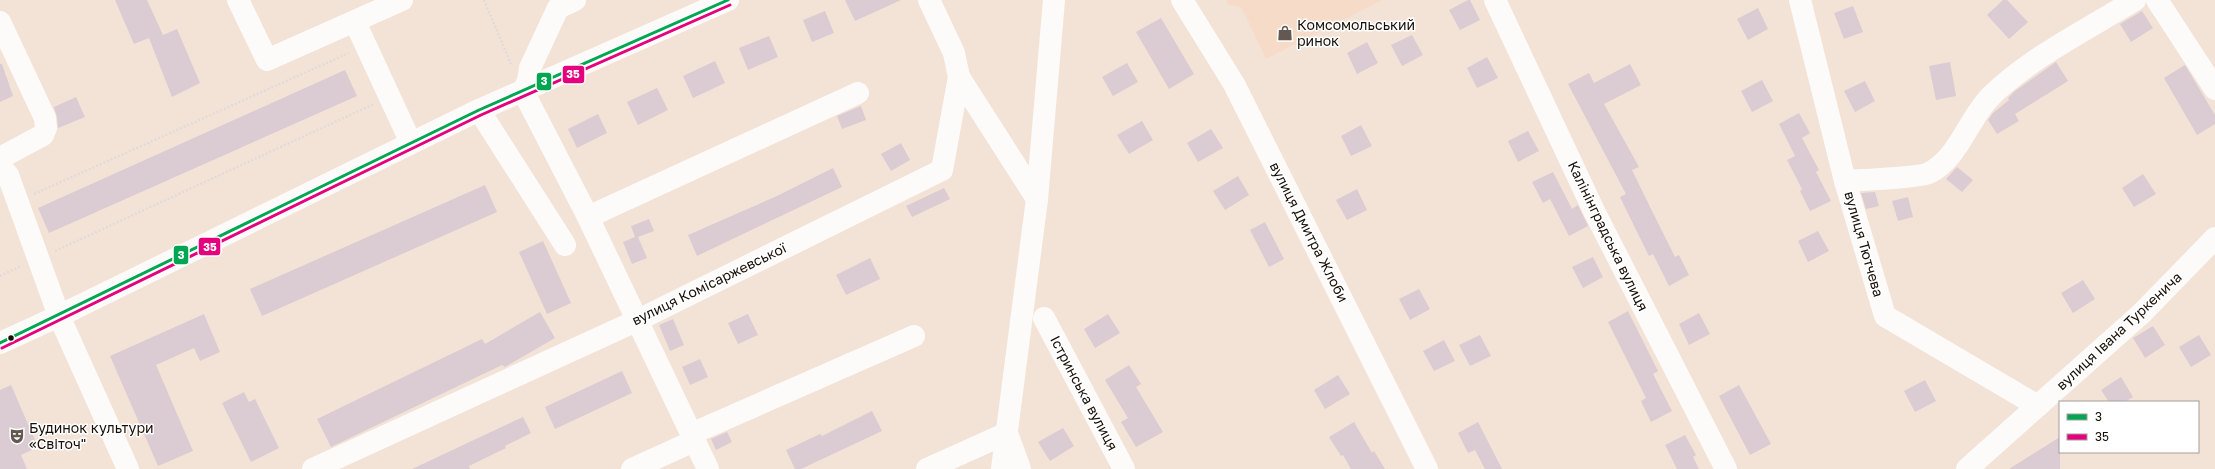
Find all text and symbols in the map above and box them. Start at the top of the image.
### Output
place label: Комсомольський ринок [1297,16,1415,49]
shop icon: Комсомольський ринок [1276,24,1294,42]
line badge: 35 [562,65,585,84]
text: 35 [566,67,580,80]
line badge: 3 [536,72,552,91]
text: 3 [541,74,548,87]
street label: Калінінградська вулиця [1565,158,1652,314]
street label: вулиця Дмитра Жлоби [1267,159,1352,305]
street label: вулиця Тютчева [1841,189,1888,299]
line badge: 35 [198,237,221,256]
street label: вулиця Комісаржевської [629,238,790,328]
text: 35 [203,240,217,253]
line badge: 3 [173,245,189,265]
text: 3 [178,248,185,261]
street label: вулиця Івана Туркенича [2053,268,2185,393]
street label: Істринська вулиця [1047,332,1122,453]
unlabelled marker [6,333,16,343]
legend [2059,401,2199,453]
text: 3 [2095,409,2102,424]
place label: Будинок культури «Світоч" [29,419,154,452]
theatre icon: Будинок культури «Світоч" [8,427,26,445]
text: 35 [2095,429,2109,444]

